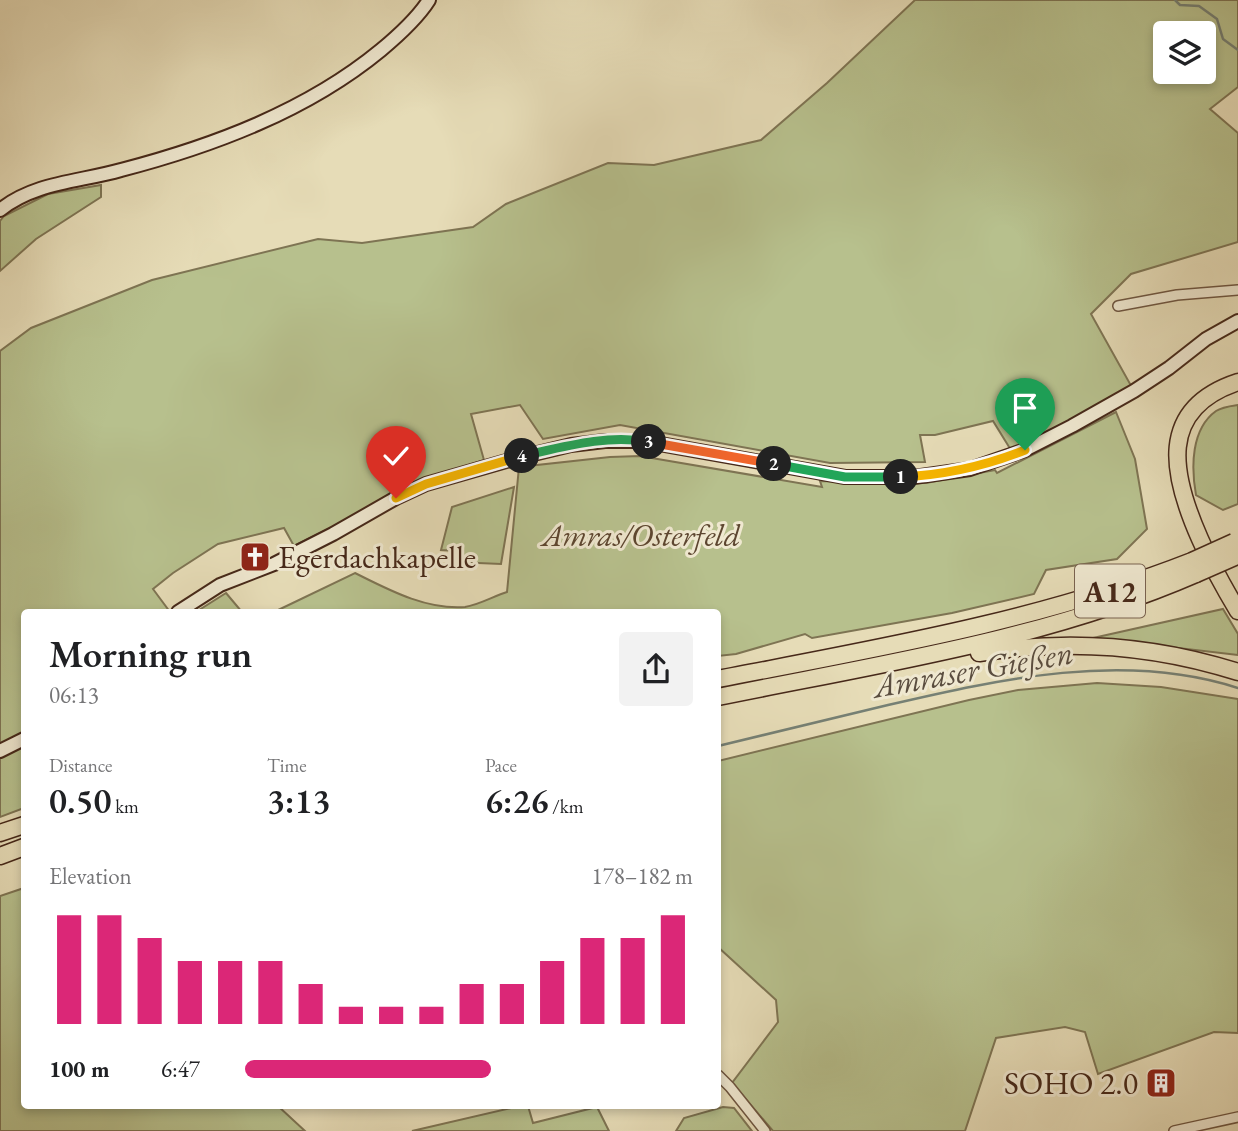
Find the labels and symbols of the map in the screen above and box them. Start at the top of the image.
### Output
pin [995,378,1055,450]
pin: 3 [632,424,666,460]
pin [366,426,426,498]
pin: 4 [504,438,540,474]
pin: 2 [756,447,792,482]
pin: 1 [884,460,918,494]
park label: Amras/Osterfeld [540,514,741,556]
place label: Egerdachkapelle [278,536,476,578]
church icon: Egerdachkapelle [238,540,272,574]
road number: A12 [1075,564,1145,618]
water label: Amraser Gießen [867,630,1076,708]
place label: SOHO 2.0 [1004,1062,1138,1104]
building icon: SOHO 2.0 [1144,1066,1178,1100]

